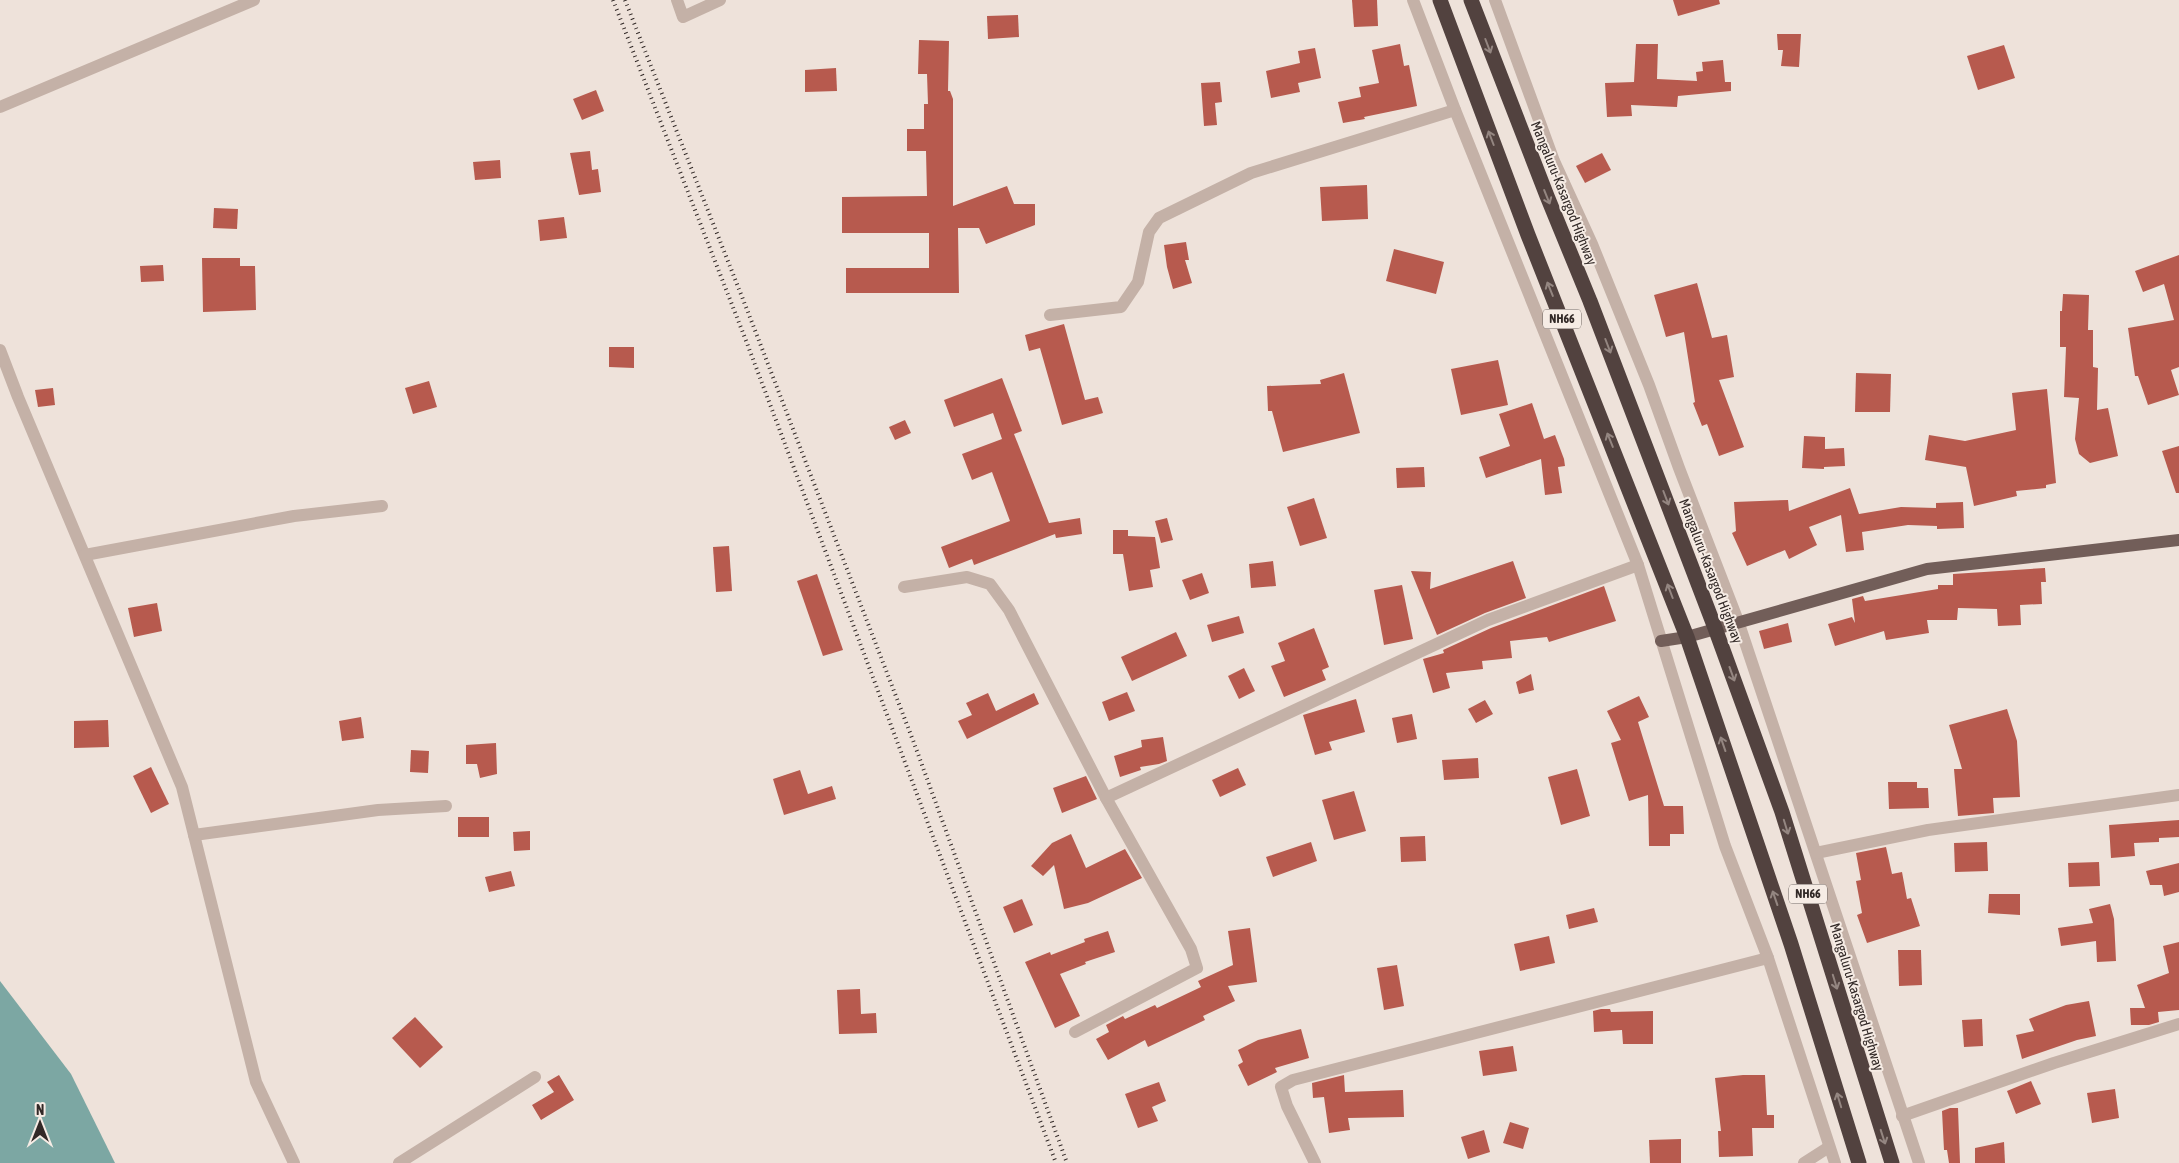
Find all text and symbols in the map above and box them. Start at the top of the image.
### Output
one-way arrow [1484,37,1493,53]
street label: Mangaluru-Kasargod Highway [1528,119,1600,267]
one-way arrow [1486,130,1495,146]
one-way arrow [1543,189,1553,204]
one-way arrow [1545,282,1554,297]
road number: NH66 [1543,310,1581,328]
one-way arrow [1604,338,1613,354]
one-way arrow [1605,433,1615,448]
one-way arrow [1662,490,1671,505]
street label: Mangaluru-Kasargod Highway [1676,496,1746,646]
one-way arrow [1665,584,1674,599]
one-way arrow [1728,666,1737,681]
one-way arrow [1718,736,1728,752]
one-way arrow [1782,818,1792,834]
road number: NH66 [1789,884,1827,904]
one-way arrow [1770,890,1779,906]
street label: Mangaluru-Kasargod Highway [1827,921,1887,1073]
one-way arrow [1831,974,1841,990]
one-way arrow [1834,1092,1844,1108]
north arrow [15,1098,65,1148]
text: N [36,1102,44,1118]
one-way arrow [1879,1129,1889,1145]

